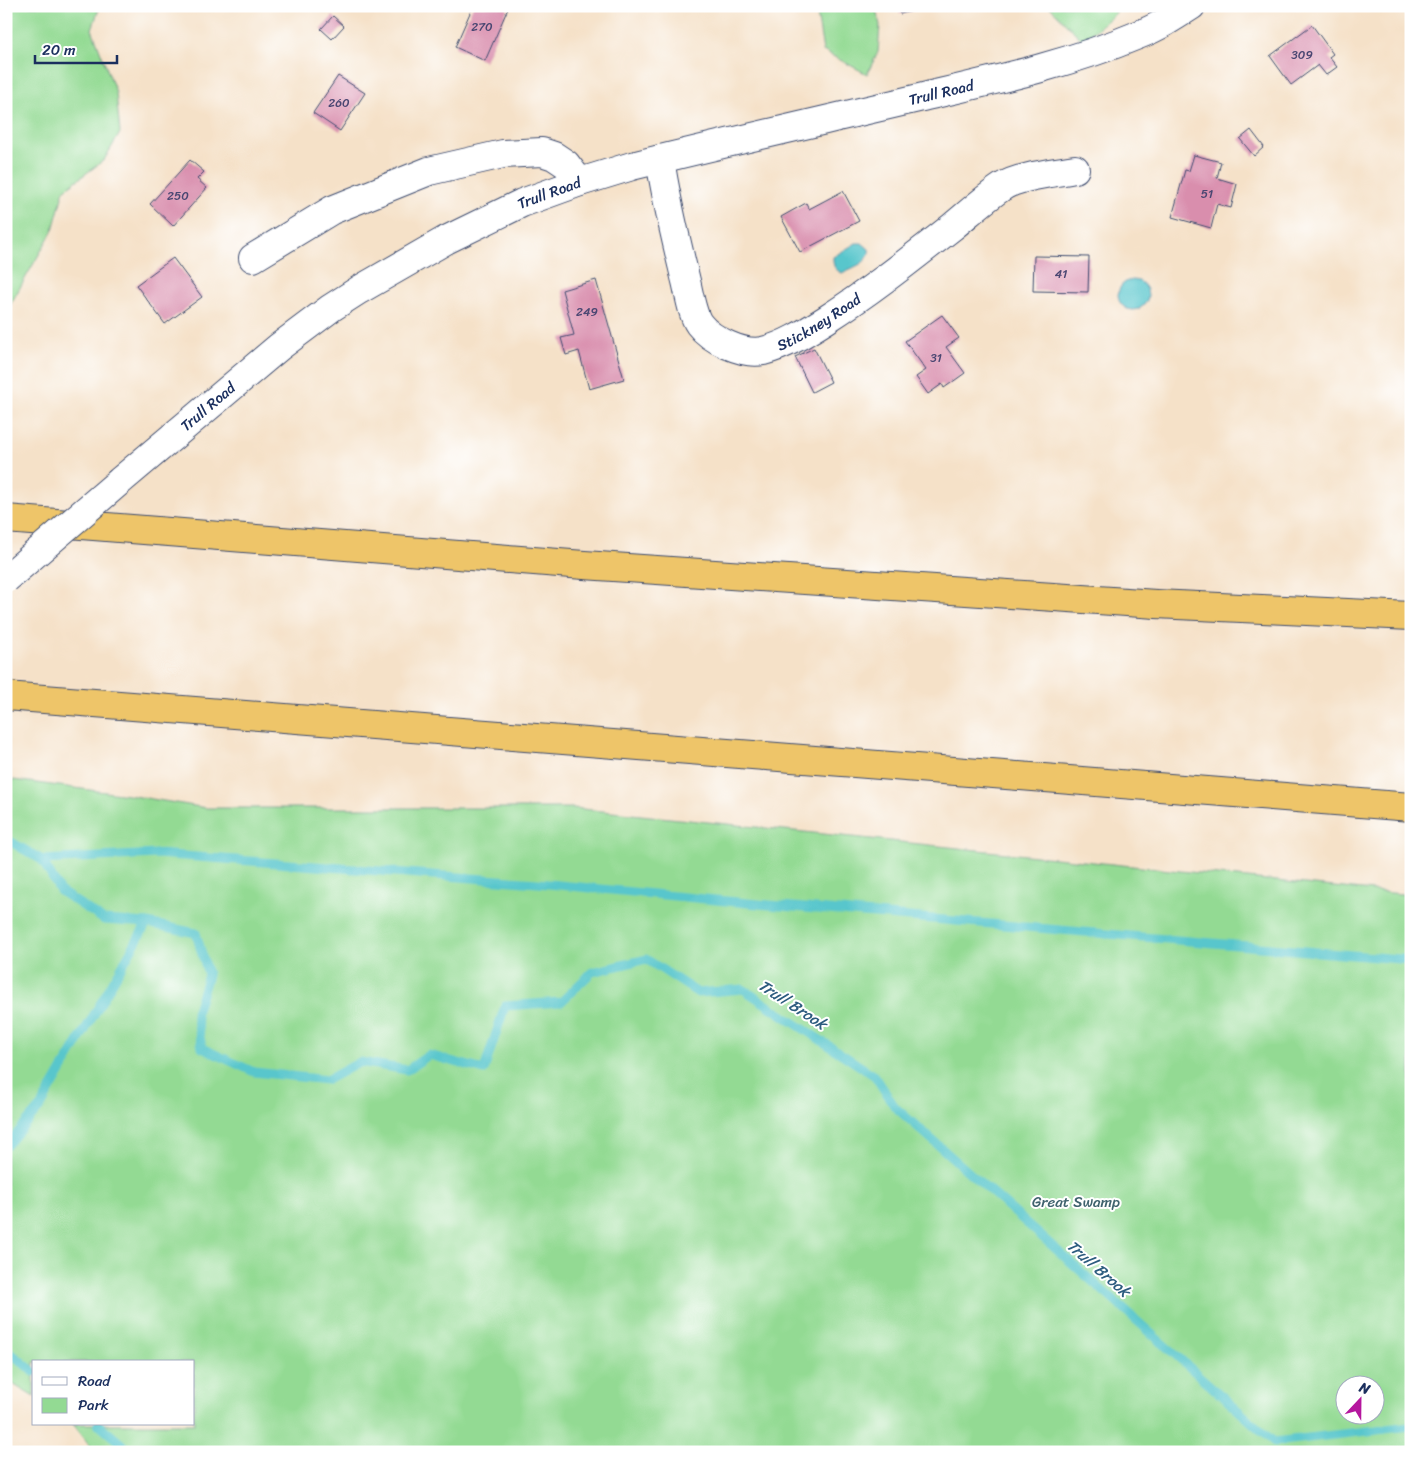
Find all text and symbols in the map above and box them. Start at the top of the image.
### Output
house number: 270 [471,16,493,38]
scale bar [35,32,118,64]
text: 20 m [42,37,76,63]
house number: 309 [1291,44,1313,66]
street label: Trull Road [906,72,977,113]
house number: 260 [328,92,350,114]
street label: Trull Road [513,169,586,216]
house number: 51 [1201,183,1213,205]
house number: 250 [167,185,189,207]
house number: 41 [1055,263,1067,285]
street label: Stickney Road [772,286,867,358]
house number: 249 [576,301,598,323]
house number: 31 [930,347,942,369]
street label: Trull Road [174,375,242,438]
water label: Trull Brook [752,971,835,1039]
park label: Great Swamp [1032,1189,1120,1215]
water label: Trull Brook [1060,1232,1139,1306]
legend [32,1360,195,1426]
text: Road [78,1368,111,1394]
text: N [1355,1375,1374,1402]
north arrow [1334,1376,1384,1426]
text: Park [78,1392,109,1418]

